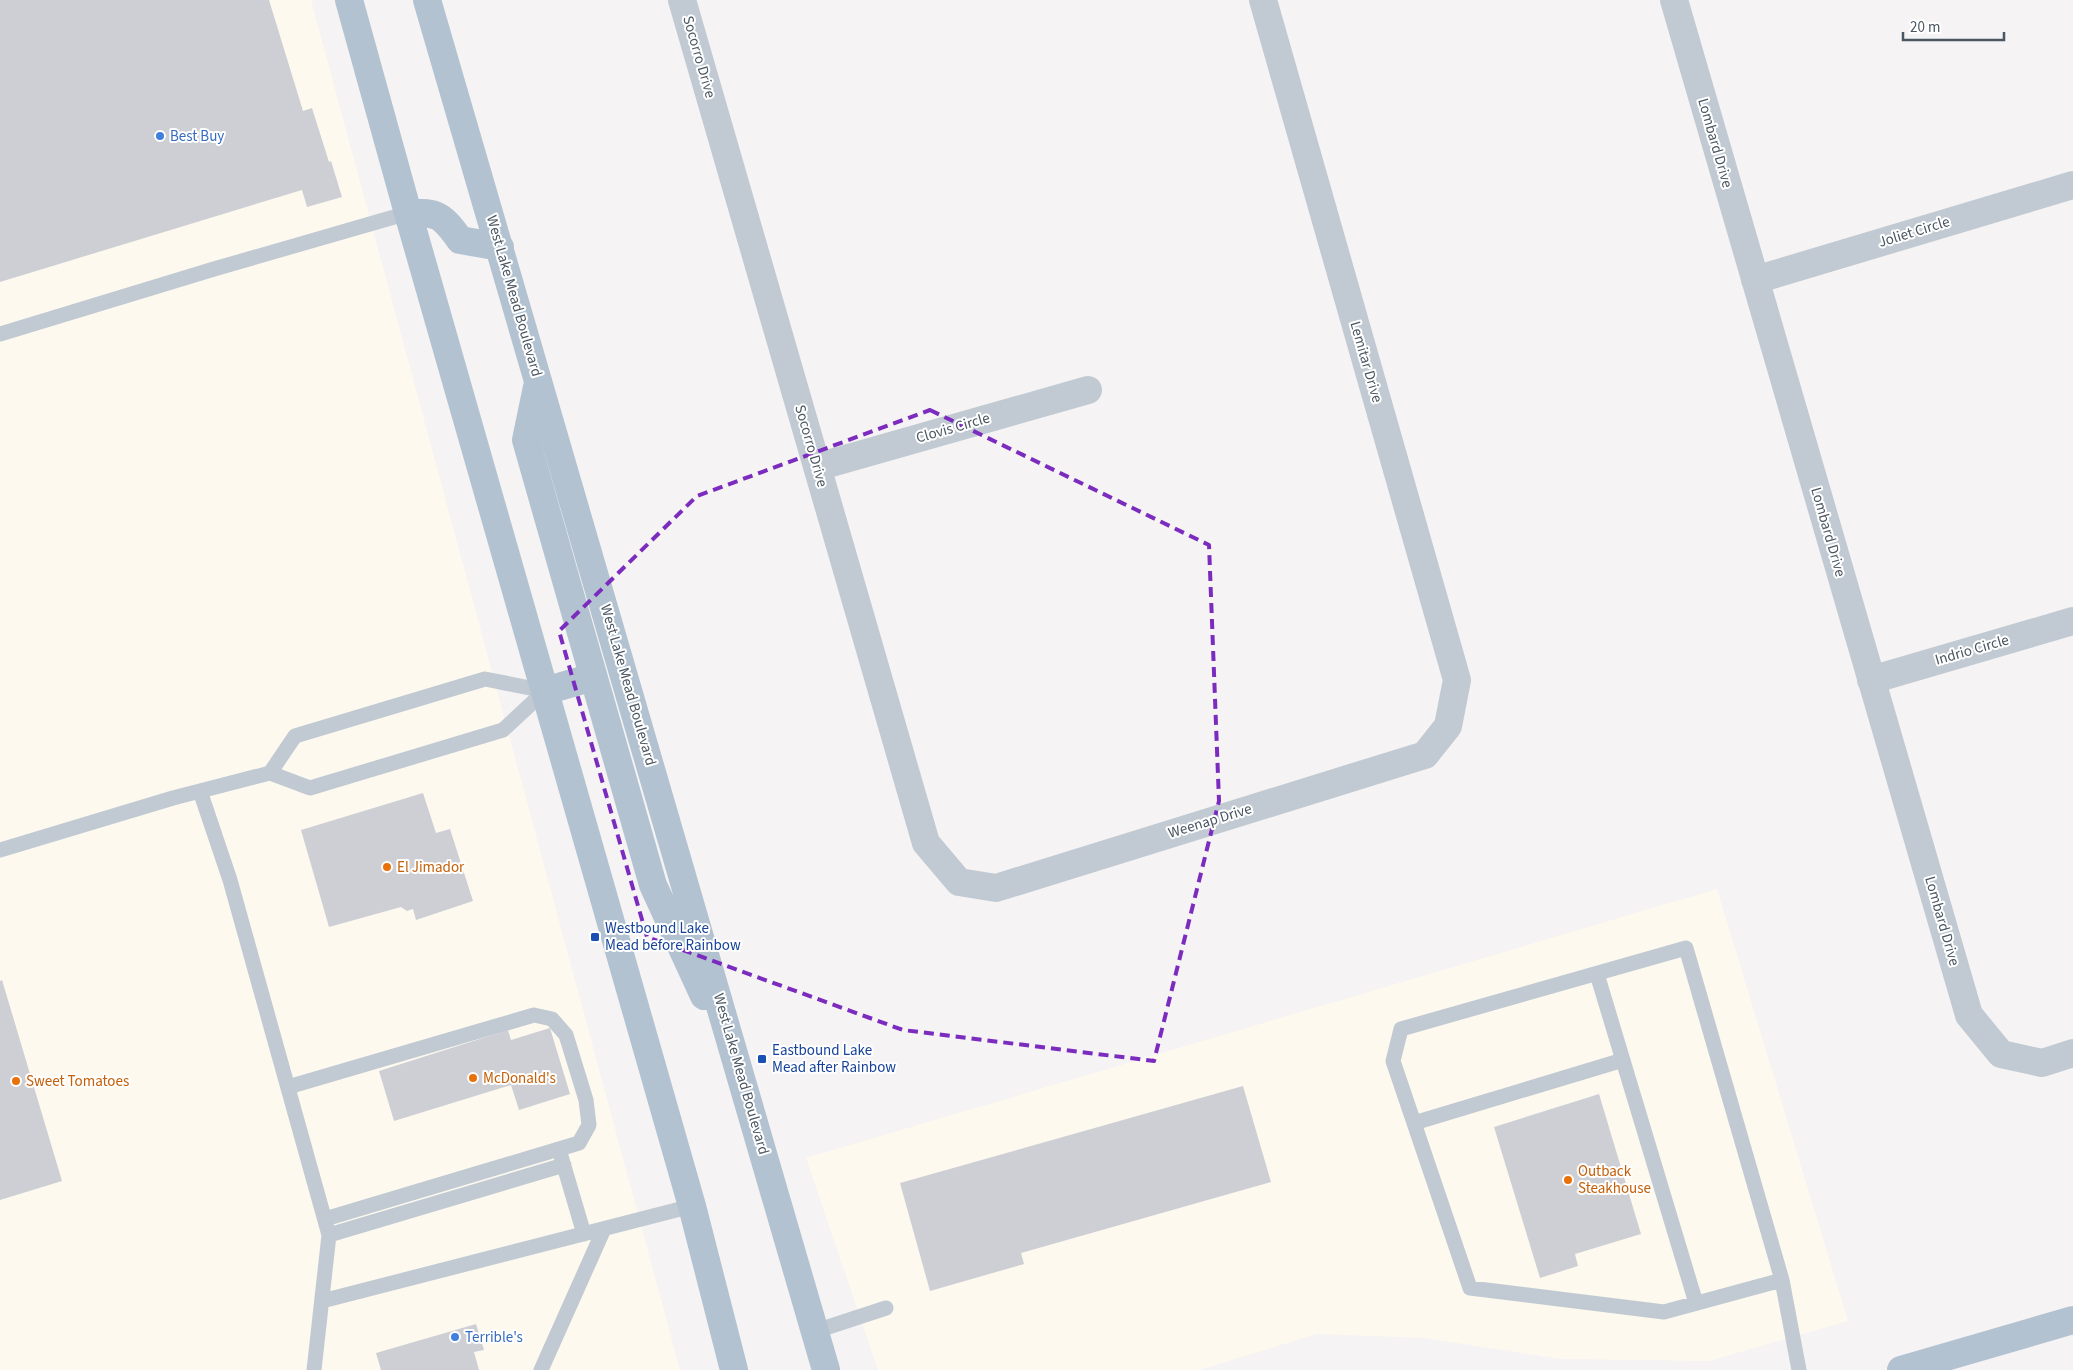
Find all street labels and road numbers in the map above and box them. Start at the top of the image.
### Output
street label: Socorro Drive [677,13,721,101]
street label: Lombard Drive [1692,96,1738,190]
street label: Joliet Circle [1876,211,1952,253]
street label: West Lake Mead Boulevard [481,213,547,379]
street label: Lemitar Drive [1344,319,1388,405]
street label: Socorro Drive [789,402,833,490]
street label: Clovis Circle [914,407,992,449]
street label: Lombard Drive [1805,485,1851,579]
street label: West Lake Mead Boulevard [595,602,661,768]
street label: Indrio Circle [1933,629,2011,671]
street label: Weenap Drive [1166,798,1254,844]
street label: Lombard Drive [1919,874,1965,968]
street label: West Lake Mead Boulevard [708,991,774,1157]

